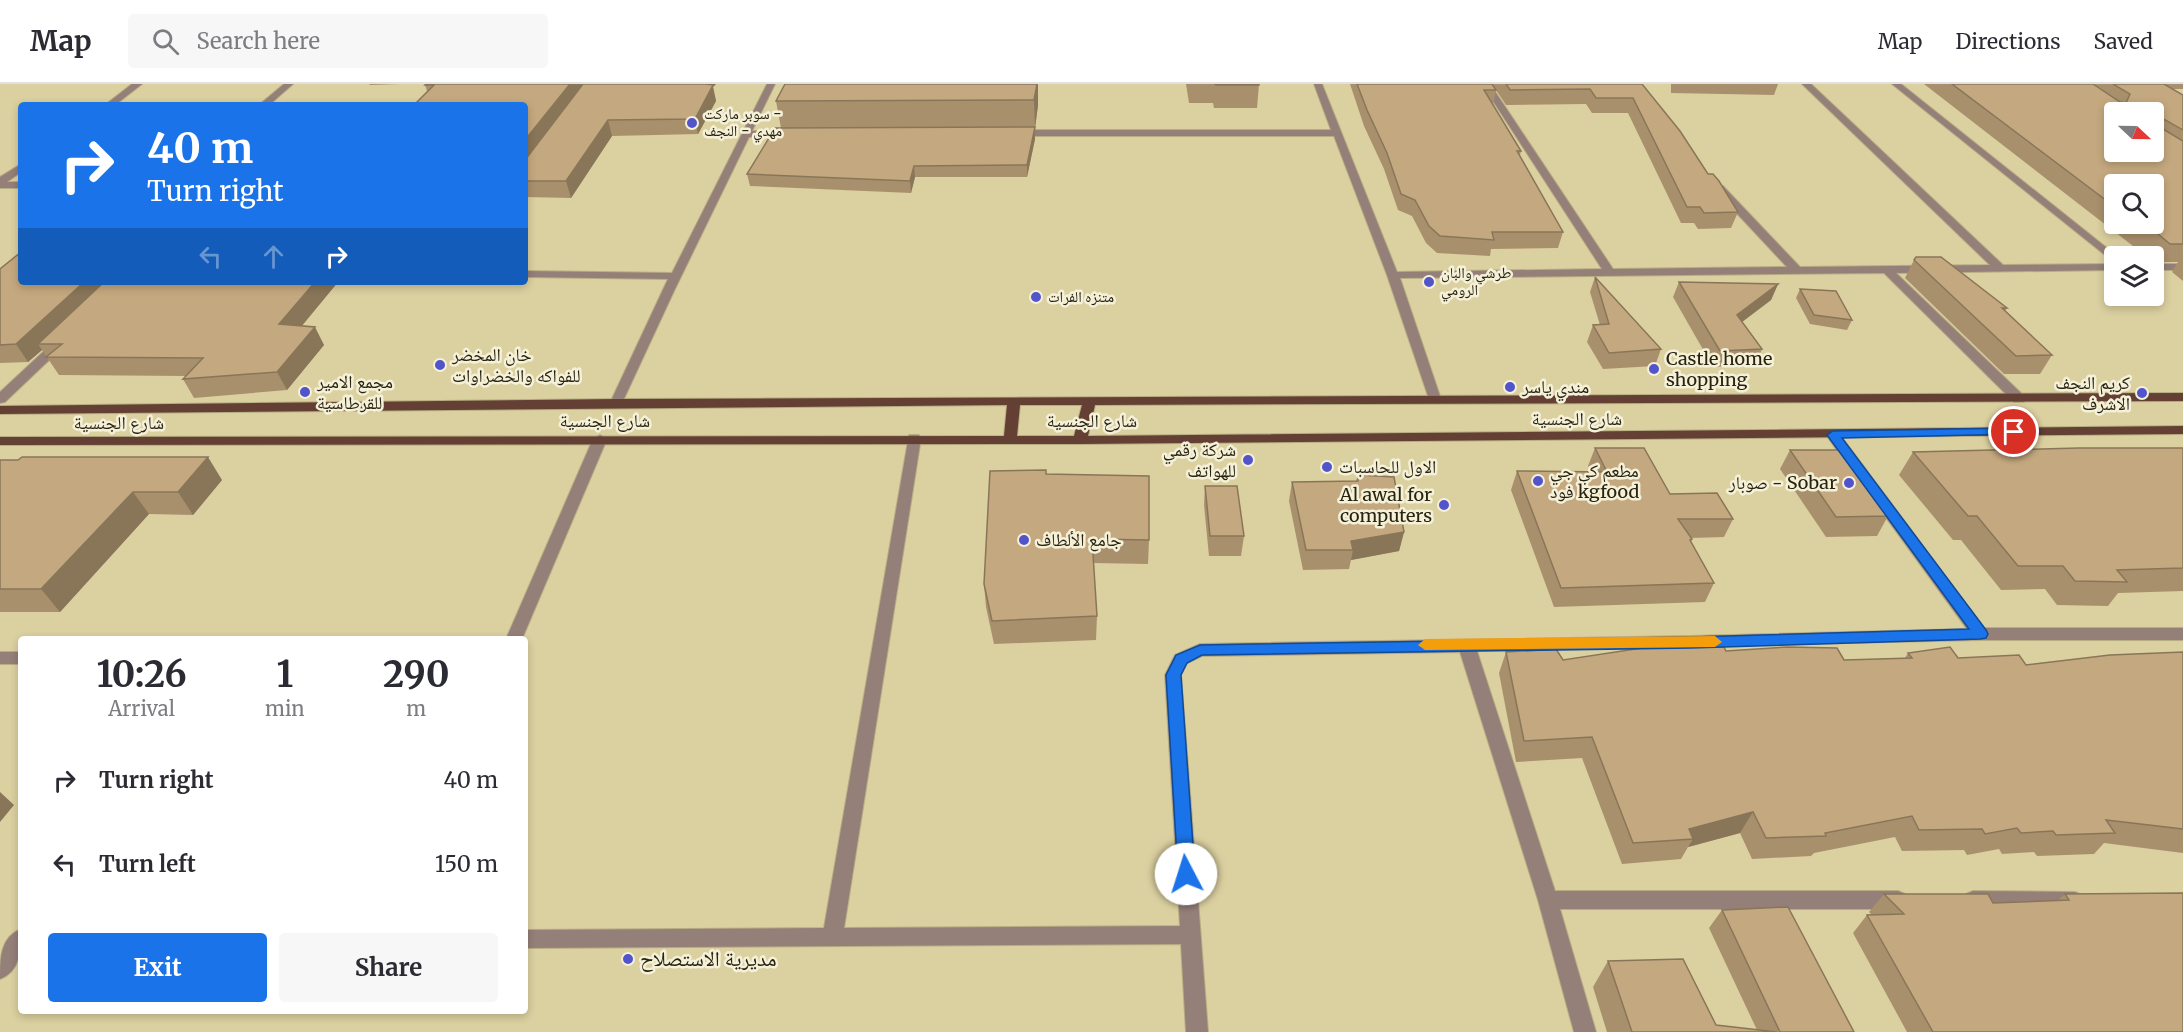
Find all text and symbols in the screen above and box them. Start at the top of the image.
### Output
search box [128,14,548,68]
text: Map [30,23,92,59]
icon: search [149,25,182,58]
text: Search here [197,27,320,55]
text: Map [1878,28,1922,55]
text: Directions [1955,28,2060,55]
text: Saved [2093,28,2153,55]
north arrow [2104,102,2164,162]
map controls [2104,102,2164,306]
place label: سوبر ماركت - مهدي - النجف [704,104,782,143]
marker: سوبر ماركت - مهدي - النجف [685,116,699,130]
text: 40 m [147,122,253,174]
icon: right [48,126,126,204]
text: Turn right [147,174,284,208]
button: search [2104,174,2164,234]
icon: left [194,240,227,273]
icon: ahead [257,240,290,273]
icon: right [320,240,353,273]
button: layers [2104,246,2164,306]
place label: طرشي والبان الرومي [1441,263,1512,302]
marker: طرشي والبان الرومي [1422,275,1436,289]
place label: متنزه الفرات [1048,287,1114,306]
marker: متنزه الفرات [1029,290,1043,304]
place label: خان المخضر للفواكه والخضراوات [451,343,580,387]
place label: Castle home shopping [1666,347,1772,391]
marker: خان المخضر للفواكه والخضراوات [433,358,447,372]
marker: Castle home shopping [1647,362,1661,376]
place label: مجمع الامير للقرطاسية [316,370,393,414]
place label: كريم النجف الاشرف [2055,371,2131,415]
place label: مندي ياسر [1521,375,1589,402]
marker: مندي ياسر [1503,380,1517,394]
marker: مجمع الامير للقرطاسية [298,385,312,399]
marker: كريم النجف الاشرف [2135,386,2149,400]
pin [1988,406,2039,457]
street label: شارع الجنسية [1532,407,1622,430]
street label: شارع الجنسية [560,409,650,432]
street label: شارع الجنسية [1047,409,1137,432]
street label: شارع الجنسية [74,411,164,434]
icon: arrive [1997,415,2030,448]
place label: شركة رقمي للهواتف [1163,438,1236,482]
marker: شركة رقمي للهواتف [1241,453,1255,467]
place label: الاول للحاسبات [1339,455,1436,478]
place label: مطعم کي جي فود kgfood [1550,459,1639,503]
marker: الاول للحاسبات [1320,460,1334,474]
place label: صوبار - Sobar [1728,471,1837,494]
marker: مطعم کي جي فود kgfood [1531,474,1545,488]
marker: صوبار - Sobar [1842,476,1856,490]
place label: Al awal for computers [1339,483,1432,527]
marker: Al awal for computers [1437,498,1451,512]
place label: جامع الألطاف [1036,528,1122,552]
marker: جامع الألطاف [1017,533,1031,547]
text: 10:26 [96,652,187,697]
text: 1 [276,652,293,697]
text: 290 [383,652,450,697]
text: Arrival [108,696,175,721]
text: min [265,696,305,721]
text: m [406,696,426,721]
icon: right [48,764,81,797]
text: Turn right [99,766,213,794]
text: 40 m [443,766,498,794]
position arrow [1154,842,1218,906]
icon: left [48,848,81,881]
text: Turn left [99,850,196,878]
text: 150 m [435,850,498,878]
button: Exit [48,933,267,1002]
button: Share [279,933,498,1002]
place label: مديرية الاستصلاح [640,945,777,972]
marker: مديرية الاستصلاح [621,952,635,966]

